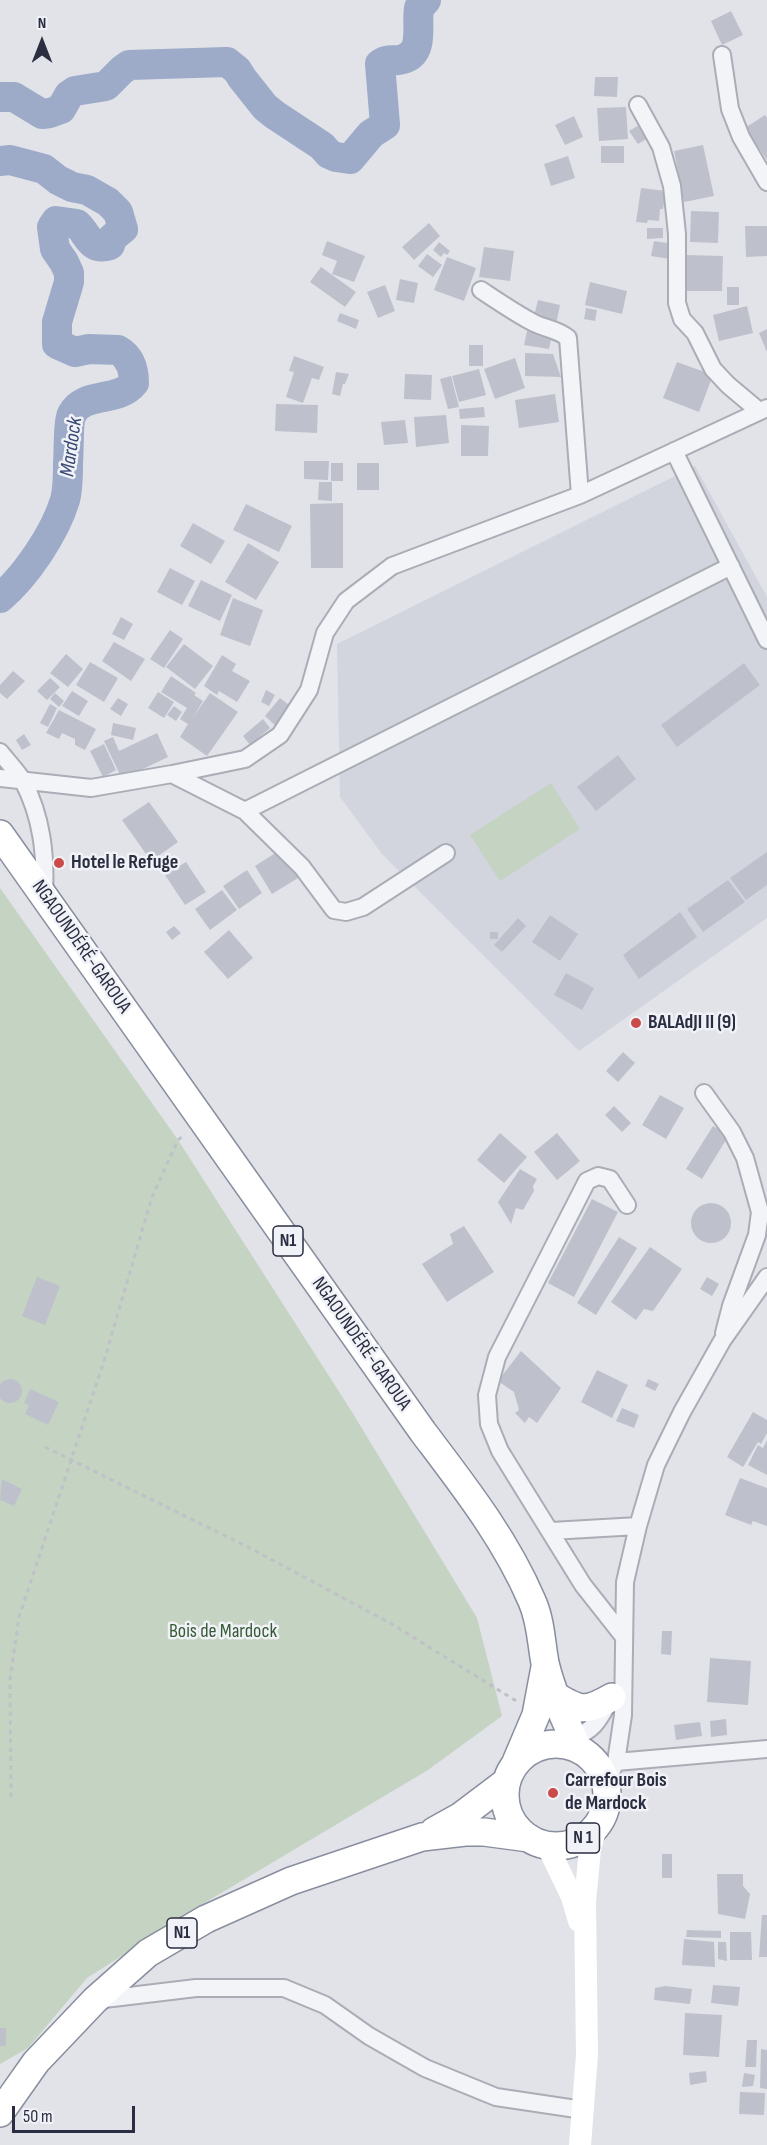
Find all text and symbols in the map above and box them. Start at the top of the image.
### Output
north arrow [12,12,72,72]
text: N [38,14,46,33]
water label: Mardock [55,416,89,478]
place label: Hotel le Refuge [71,851,178,875]
marker: Hotel le Refuge [52,856,66,870]
street label: NGAOUNDÉRÉ-GAROUA [26,876,136,1018]
place label: BALAdJI II (9) [648,1011,736,1035]
marker: BALAdJI II (9) [629,1016,643,1030]
road number: N1 [273,1226,303,1256]
street label: NGAOUNDÉRÉ-GAROUA [306,1273,416,1415]
park label: Bois de Mardock [169,1620,277,1644]
place label: Carrefour Bois de Mardock [565,1769,667,1816]
marker: Carrefour Bois de Mardock [546,1786,560,1800]
road number: N 1 [566,1823,600,1853]
road number: N1 [167,1918,197,1948]
scale bar [15,2094,138,2132]
text: 50 m [23,2106,53,2127]

